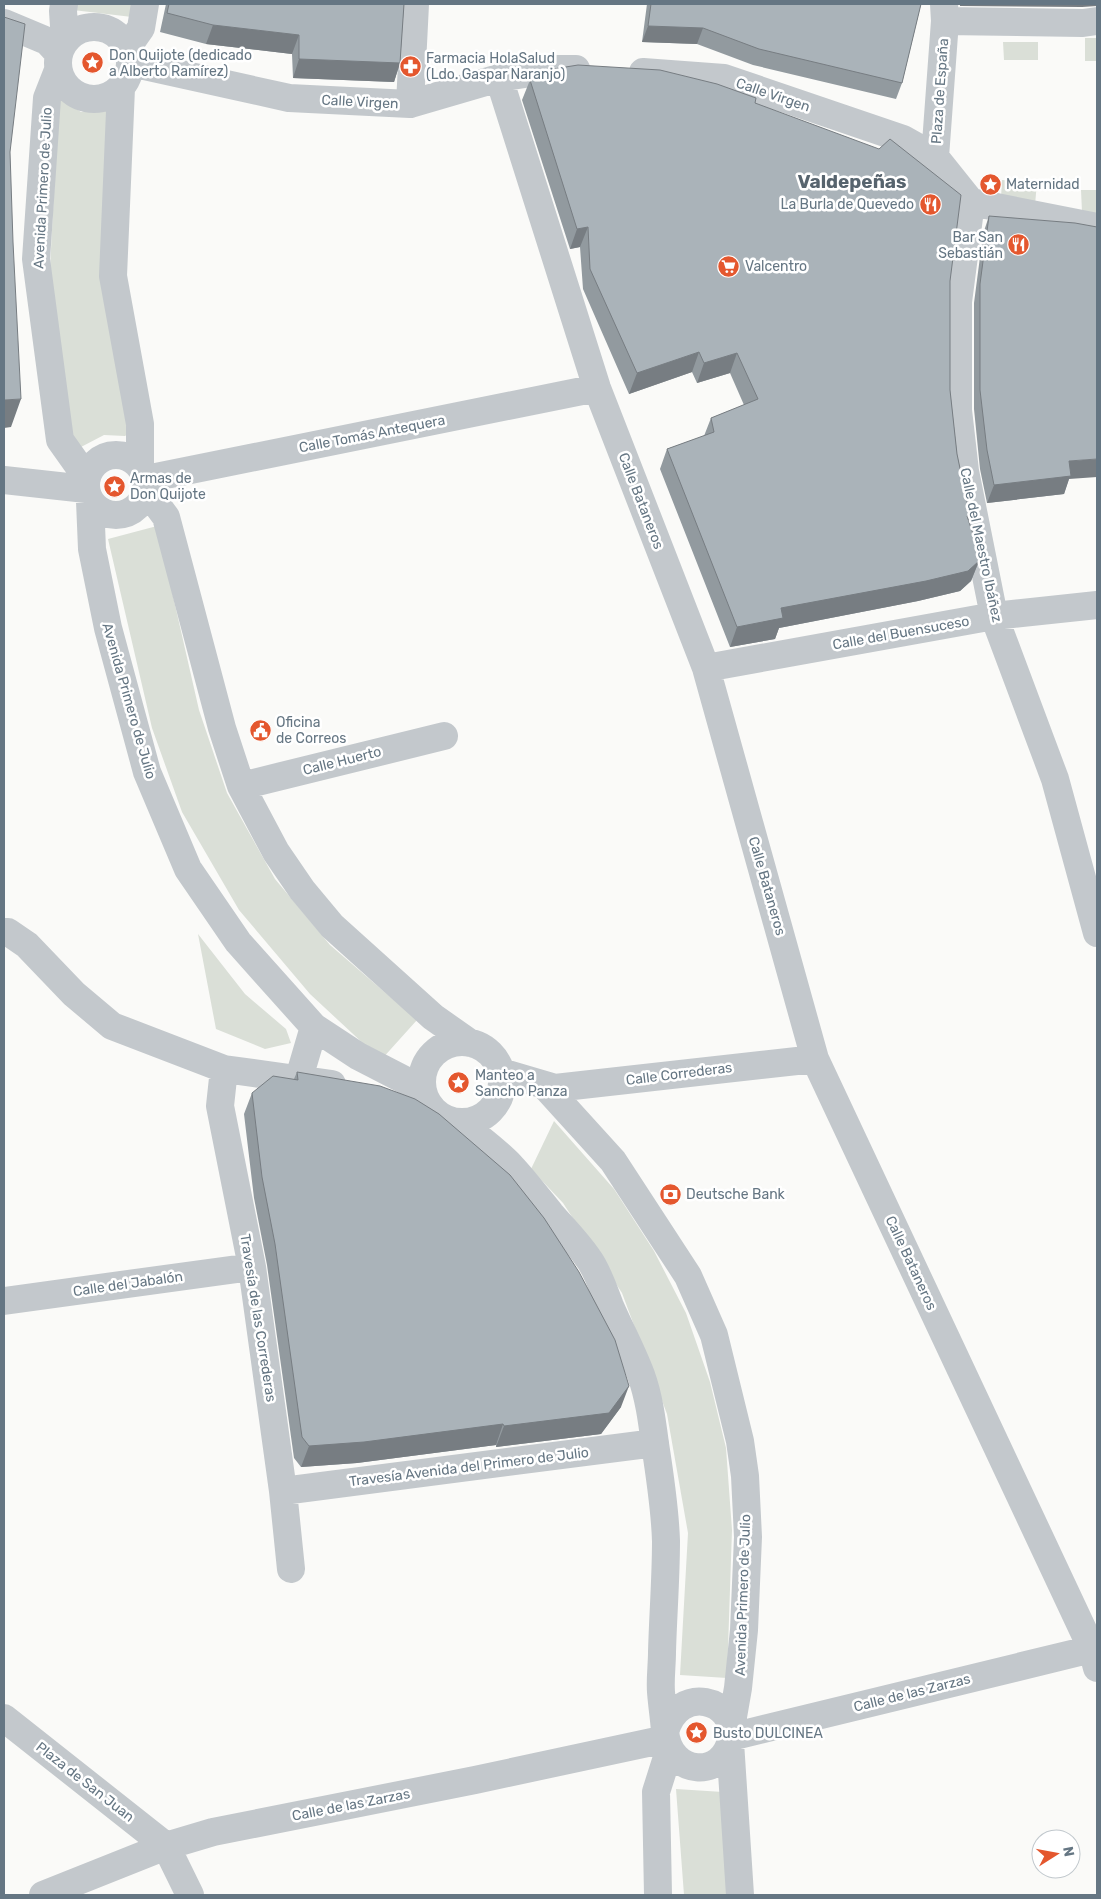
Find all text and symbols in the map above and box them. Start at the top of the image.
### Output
street label: Plaza de España [928,38,952,144]
place label: Don Quijote (dedicado a Alberto Ramírez) [109,47,252,80]
place label: Farmacia HolaSalud (Ldo. Gaspar Naranjo) [426,50,565,83]
place icon: Don Quijote (dedicado a Alberto Ramírez) [81,51,105,75]
pharmacy icon: Farmacia HolaSalud (Ldo. Gaspar Naranjo) [398,54,422,78]
street label: Calle Virgen [734,74,812,116]
street label: Calle Virgen [321,91,399,113]
street label: Avenida Primero de Julio [30,107,56,269]
district label: Valdepeñas [797,170,907,193]
place icon: Maternidad [978,172,1002,196]
place label: Maternidad [1006,176,1080,193]
restaurant icon: La Burla de Quevedo [918,192,942,216]
place label: La Burla de Quevedo [781,196,914,213]
place label: Bar San Sebastián [938,229,1003,262]
restaurant icon: Bar San Sebastián [1007,233,1031,257]
supermarket icon: Valcentro [717,254,741,278]
place label: Valcentro [745,258,807,275]
street label: Calle Tomás Antequera [297,411,447,457]
street label: Calle Bataneros [615,450,667,552]
street label: Calle del Maestro Ibáñez [956,466,1006,624]
place label: Armas de Don Quijote [130,470,206,503]
place icon: Armas de Don Quijote [102,474,126,498]
street label: Calle del Buensuceso [831,613,971,653]
street label: Avenida Primero de Julio [99,621,159,781]
place label: Oficina de Correos [276,714,346,747]
public building icon: Oficina de Correos [248,718,272,742]
street label: Calle Huerto [301,743,383,779]
street label: Calle Bataneros [745,835,789,937]
street label: Calle Correderas [625,1059,733,1089]
place label: Manteo a Sancho Panza [475,1067,568,1100]
place icon: Manteo a Sancho Panza [447,1071,471,1095]
bank icon: Deutsche Bank [658,1182,682,1206]
place label: Deutsche Bank [686,1186,786,1203]
street label: Calle Bataneros [882,1213,940,1313]
street label: Travesía de las Correderas [236,1233,280,1403]
street label: Calle del Jabalón [72,1268,184,1300]
street label: Travesía Avenida del Primero de Julio [348,1444,590,1490]
street label: Avenida Primero de Julio [732,1514,754,1676]
street label: Calle de las Zarzas [852,1670,972,1716]
place icon: Busto DULCINEA [685,1721,709,1745]
place label: Busto DULCINEA [713,1725,823,1742]
street label: Plaza de San Juan [33,1738,137,1826]
street label: Calle de las Zarzas [291,1785,411,1825]
north arrow [1031,1829,1081,1879]
text: N [1059,1845,1078,1858]

